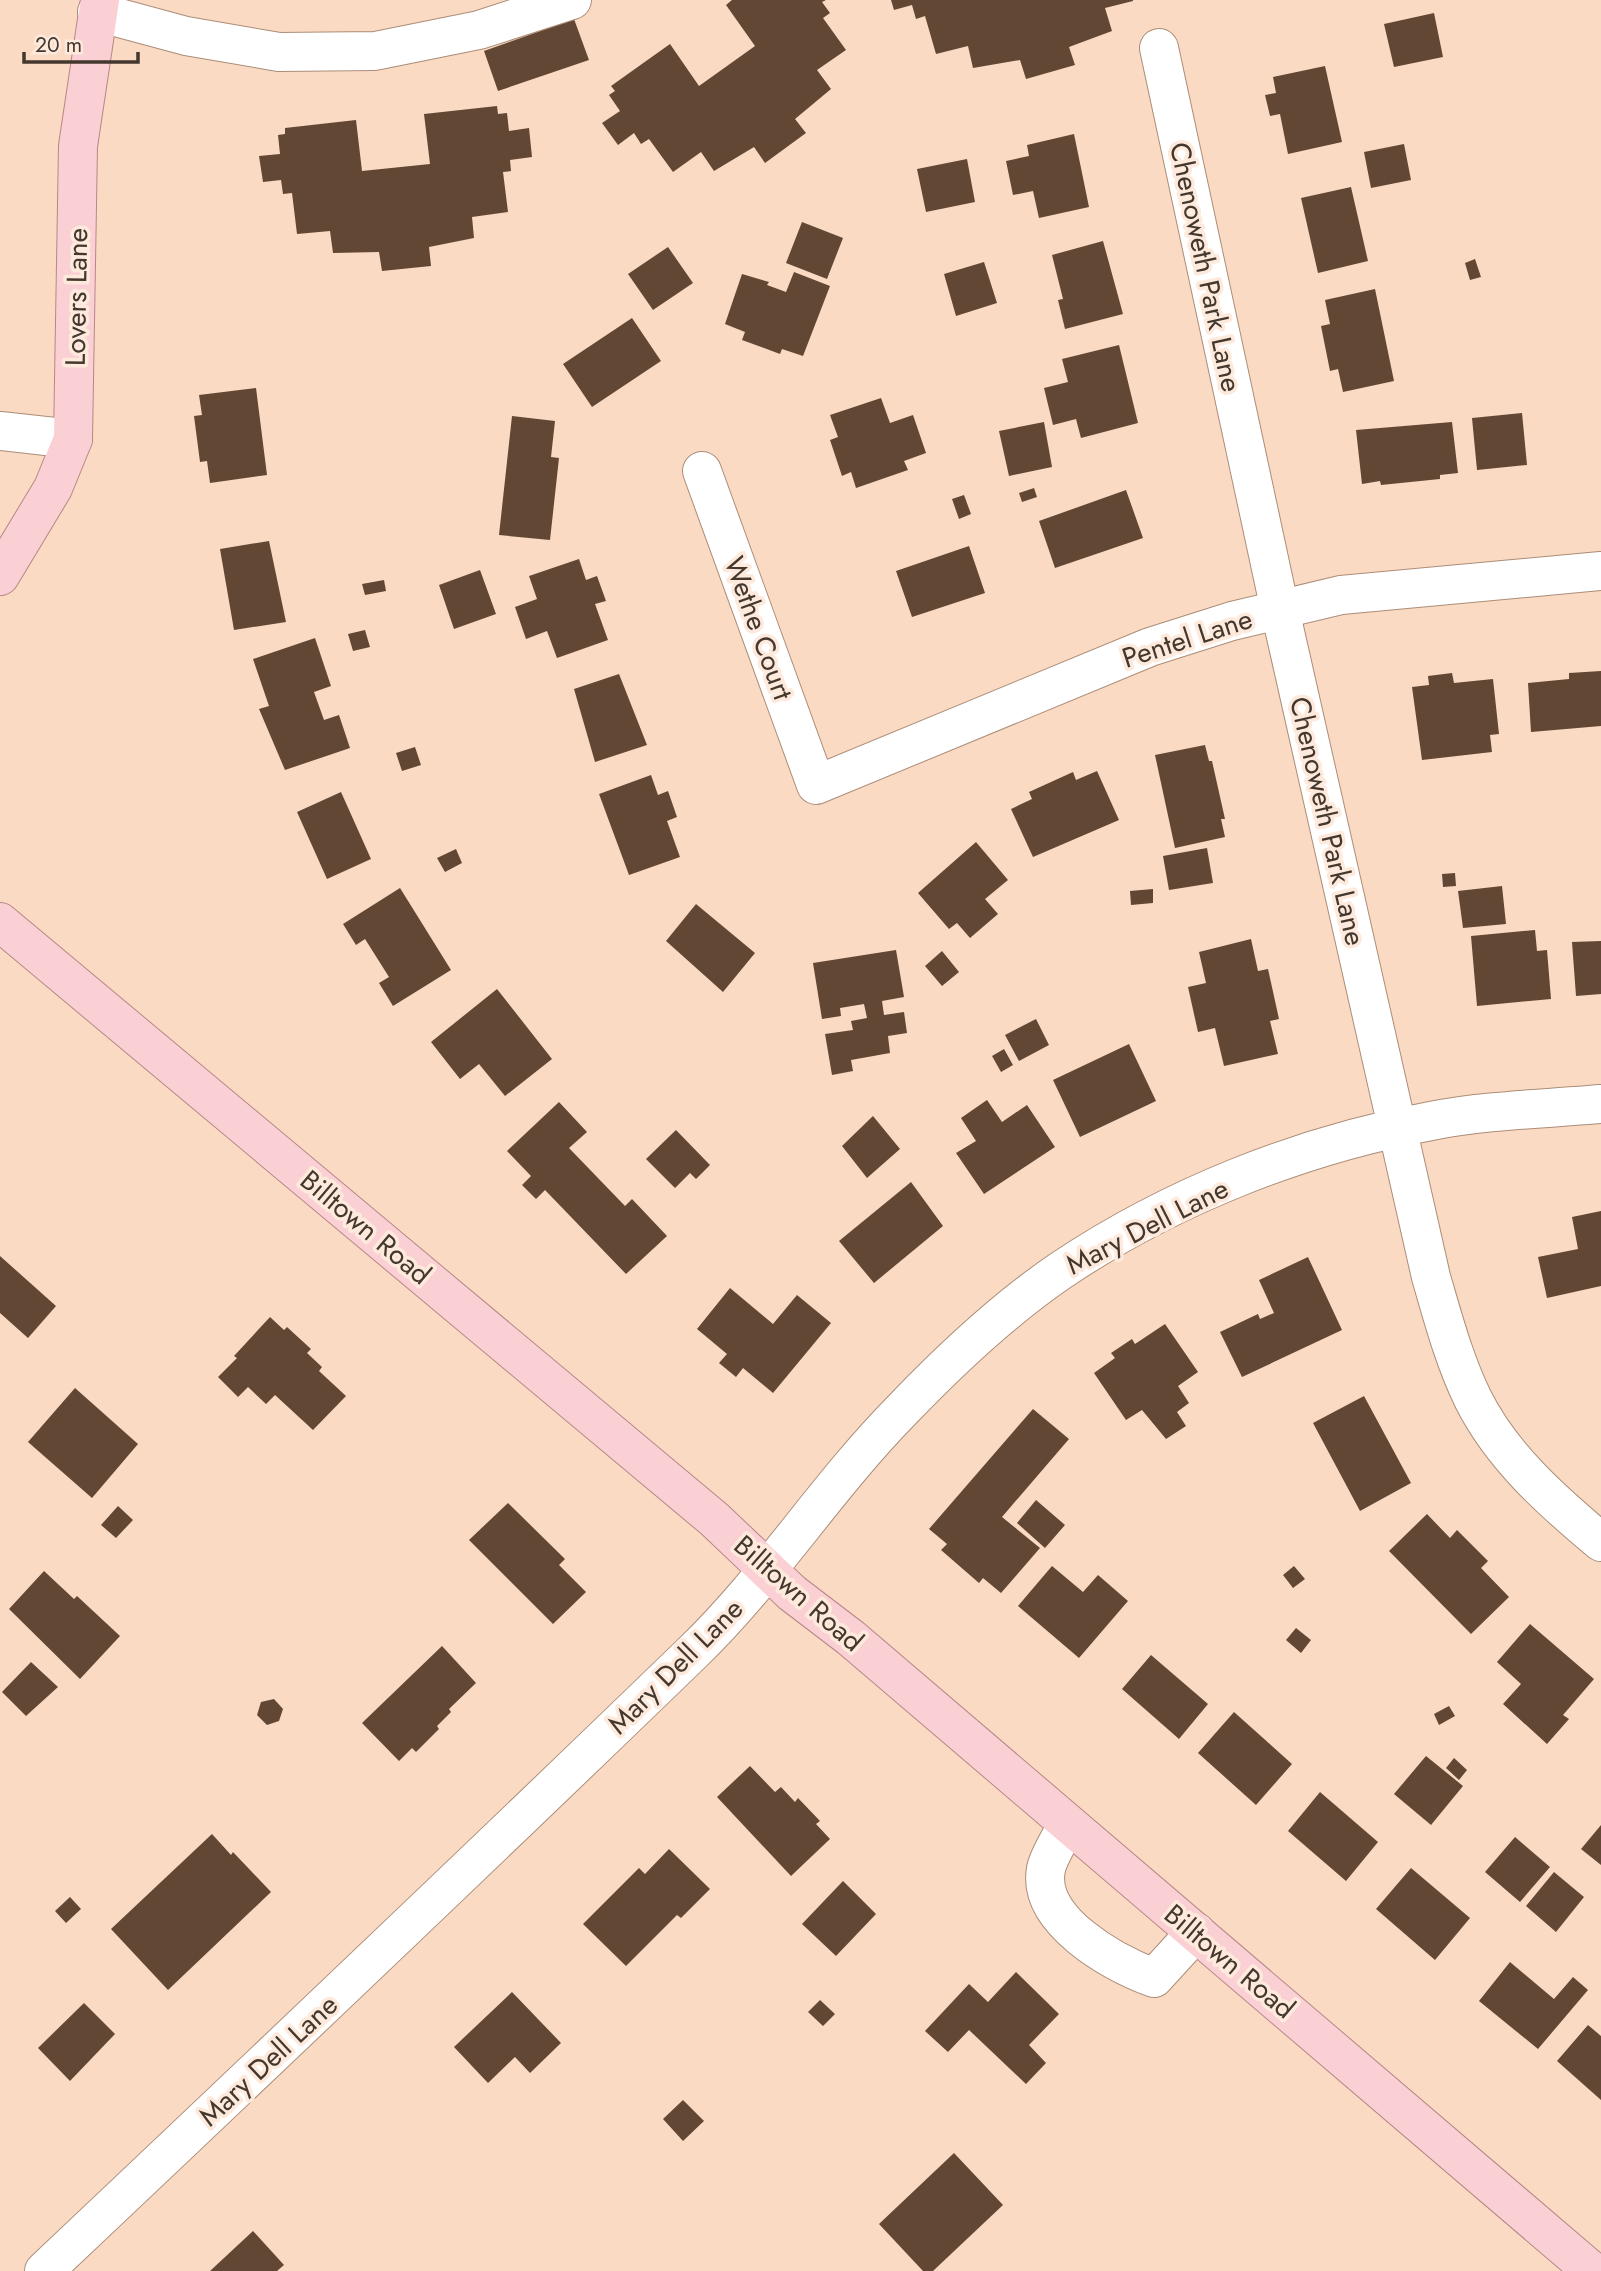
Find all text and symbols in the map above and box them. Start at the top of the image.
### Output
scale bar [24,21,138,65]
text: 20 m [35,30,82,60]
street label: Chenoweth Park Lane [1159,139,1252,396]
street label: Lovers Lane [55,228,98,366]
street label: Wethe Court [714,551,803,706]
street label: Pentel Lane [1117,598,1258,679]
street label: Chenoweth Park Lane [1279,693,1376,950]
street label: Billtown Road [291,1160,440,1294]
street label: Mary Dell Lane [1059,1168,1235,1285]
street label: Billtown Road [725,1525,872,1661]
street label: Mary Dell Lane [598,1589,753,1744]
street label: Billtown Road [1155,1894,1304,2028]
street label: Mary Dell Lane [190,1985,347,2136]

